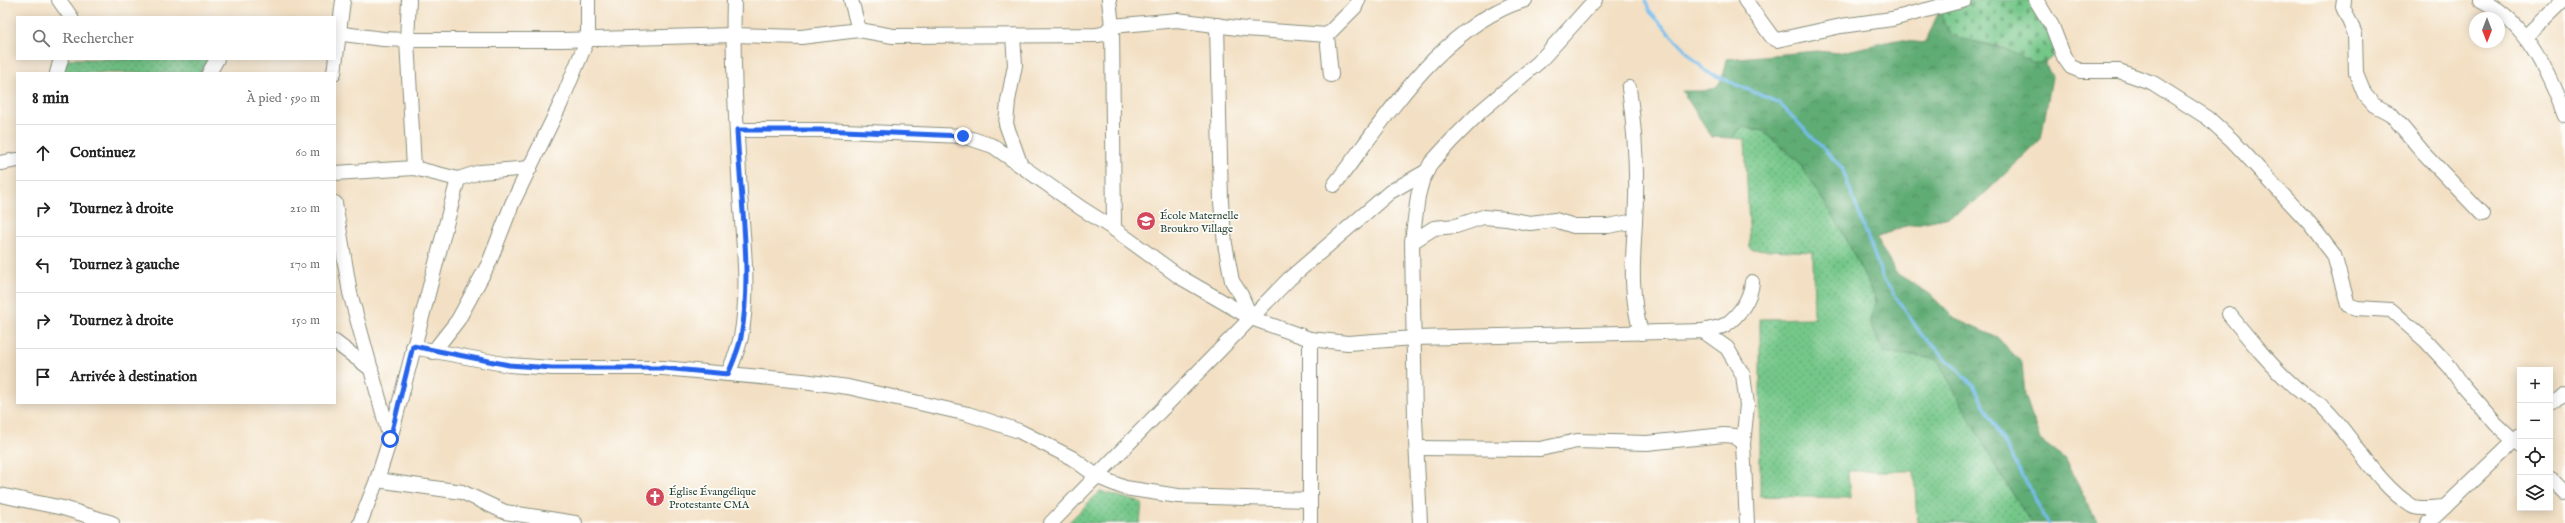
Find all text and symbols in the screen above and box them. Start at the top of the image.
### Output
north arrow [2469,12,2505,48]
search box [16,16,336,60]
icon: search [30,27,52,49]
text: Rechercher [62,29,134,48]
text: 8 min [32,88,69,109]
text: À pied · 590 m [247,90,320,107]
route end [954,127,972,145]
icon: ahead [32,142,54,164]
text: Continuez [70,143,135,162]
text: 60 m [295,144,320,161]
icon: right [32,198,54,220]
text: Tournez à droite [70,199,173,218]
text: 210 m [290,200,320,217]
place label: École Maternelle Broukro Village [1160,209,1239,236]
school or university icon: École Maternelle Broukro Village [1135,210,1157,232]
icon: left [32,254,54,276]
text: Tournez à gauche [70,255,179,274]
text: 170 m [290,256,320,273]
icon: right [32,310,54,332]
text: Tournez à droite [70,311,173,330]
text: 150 m [291,312,320,329]
icon: arrive [32,366,54,388]
text: Arrivée à destination [70,367,197,386]
map controls [2517,367,2553,511]
button: + [2517,367,2553,403]
button: − [2517,403,2553,439]
route start [381,430,399,448]
button: locate [2517,439,2553,475]
button: layers [2517,475,2553,511]
place label: Église Évangélique Protestante CMA [669,485,756,512]
church icon: Église Évangélique Protestante CMA [644,486,666,508]

